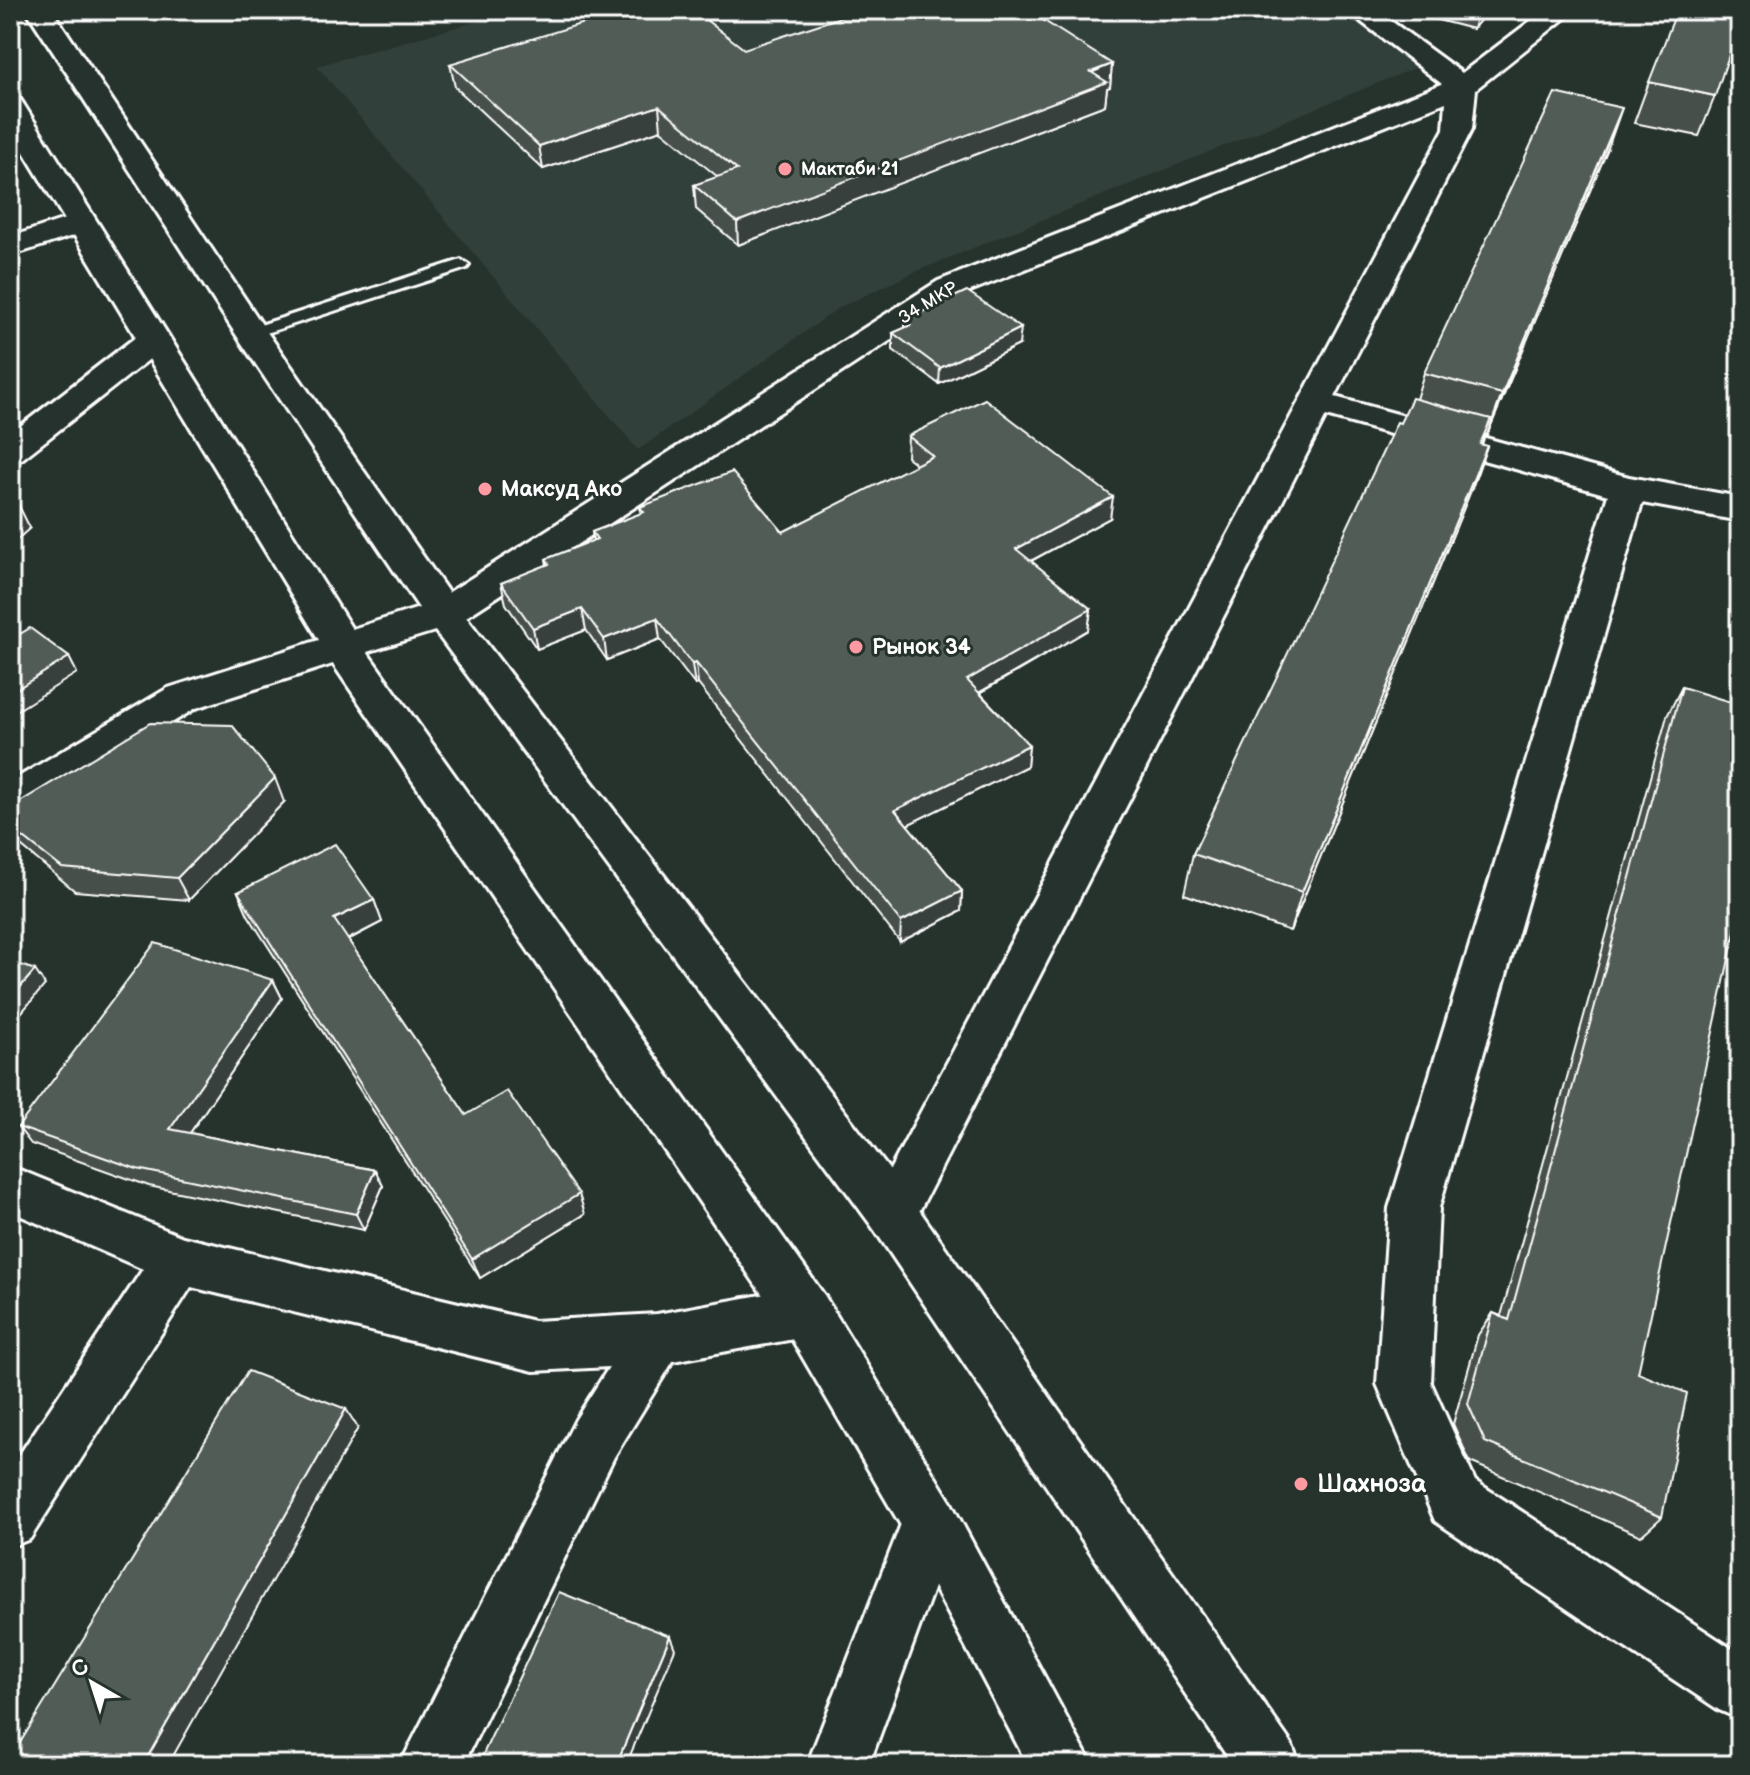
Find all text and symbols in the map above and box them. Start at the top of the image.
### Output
place label: Мактаби 21 [801,159,899,180]
marker: Мактаби 21 [776,160,794,178]
street label: 34 МКР [895,277,962,329]
place label: Максуд Ако [501,476,622,503]
marker: Максуд Ако [476,480,494,498]
place label: Рынок 34 [872,634,971,661]
marker: Рынок 34 [847,638,865,656]
place label: Шахноза [1317,1469,1427,1500]
marker: Шахноза [1292,1475,1310,1493]
north arrow [52,1643,132,1723]
text: С [66,1653,95,1684]

